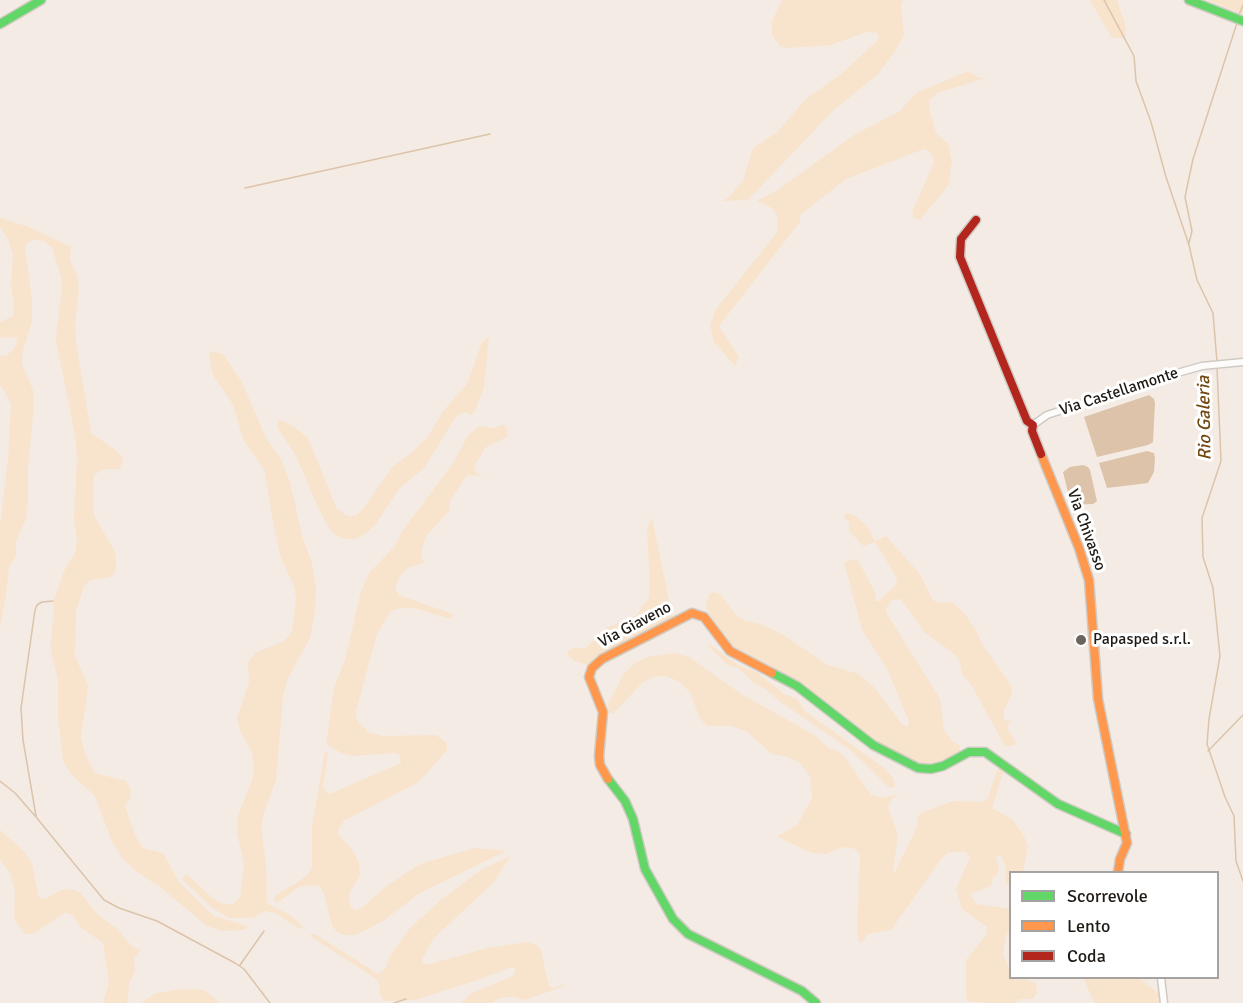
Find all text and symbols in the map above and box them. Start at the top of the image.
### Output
street label: Via Castellamonte [1057,364,1181,420]
water label: Rio Galeria [1193,375,1217,461]
street label: Via Chivasso [1062,487,1110,573]
street label: Via Giaveno [595,598,675,652]
place label: Papasped s.r.l. [1093,630,1191,650]
marker: Papasped s.r.l. [1074,633,1088,647]
legend [1009,871,1219,979]
text: Scorrevole [1067,885,1148,907]
text: Lento [1067,915,1110,937]
text: Coda [1067,945,1106,967]

